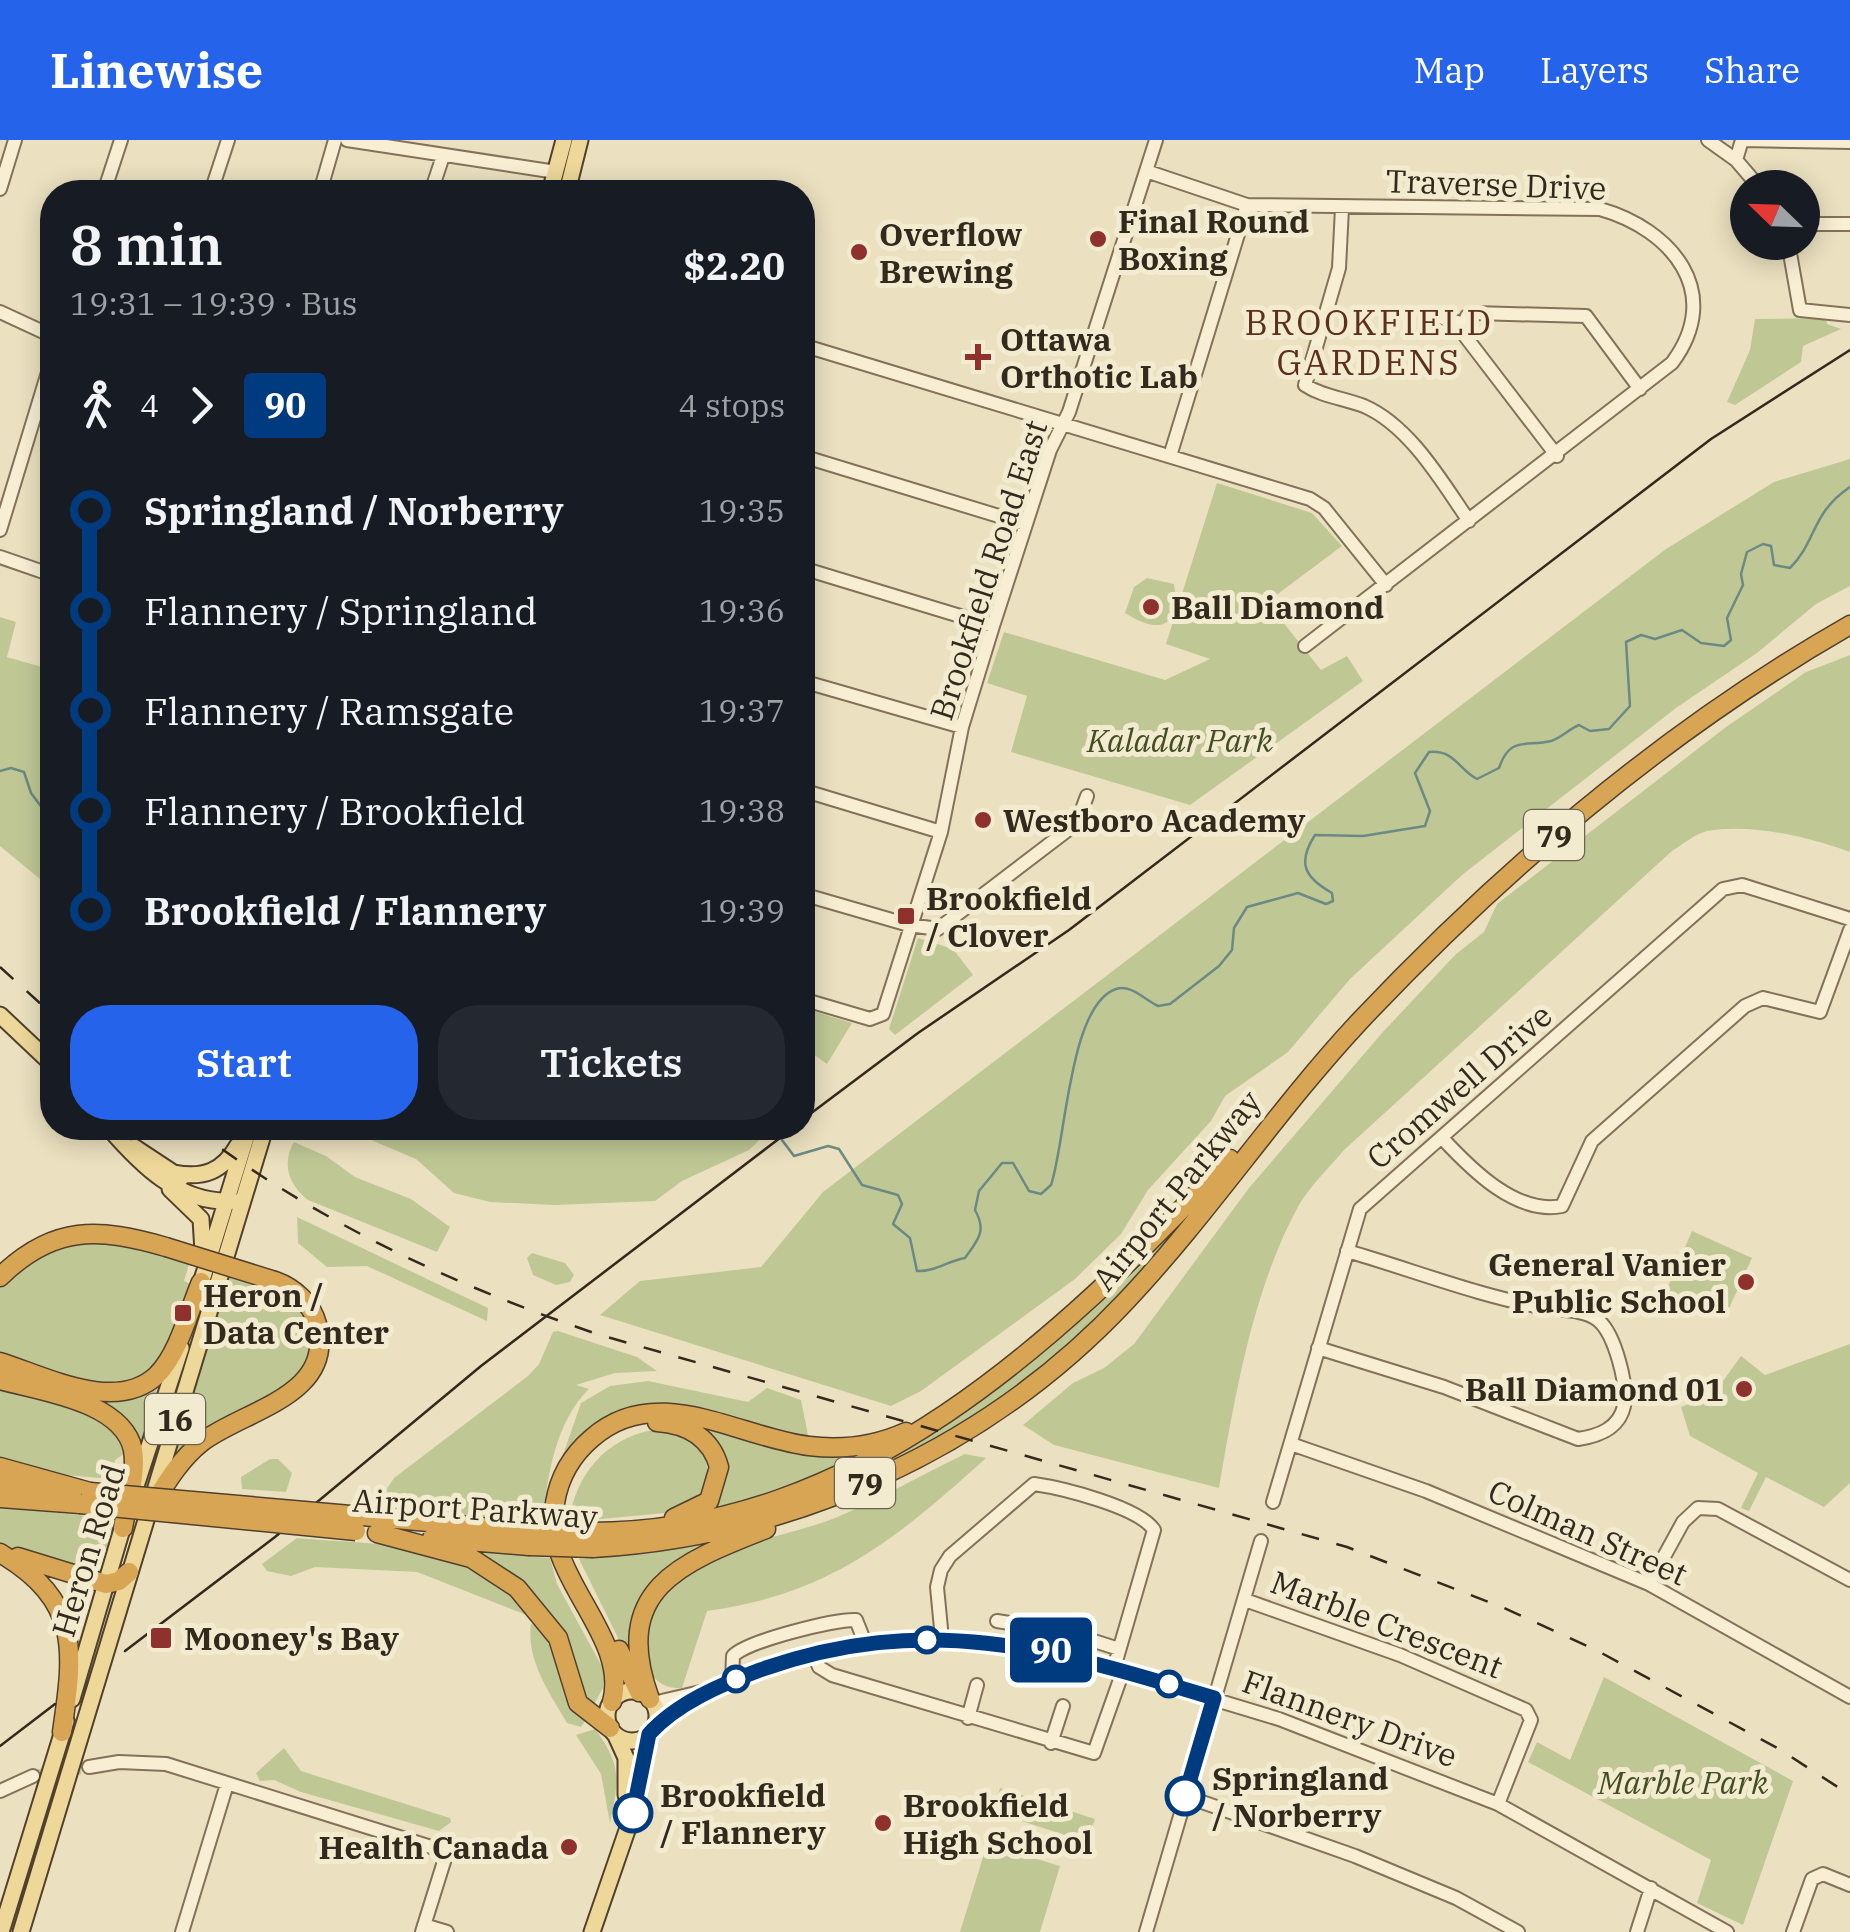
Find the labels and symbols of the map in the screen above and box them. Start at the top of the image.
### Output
street label: Traverse Drive [1385,159,1607,209]
north arrow [1730,170,1820,260]
place label: Final Round Boxing [1118,200,1309,279]
place label: Overflow Brewing [879,213,1023,292]
marker: Final Round Boxing [1087,228,1109,250]
marker: Overflow Brewing [848,241,870,263]
district label: BROOKFIELD GARDENS [1245,299,1493,385]
place label: Ottawa Orthotic Lab [1000,318,1198,397]
marker: Ottawa Orthotic Lab [965,344,991,370]
street label: Brookfield Road East [920,415,1056,725]
place label: Ball Diamond [1171,586,1384,628]
marker: Ball Diamond [1140,596,1162,618]
park label: Kaladar Park [1086,719,1273,761]
place label: Westboro Academy [1003,799,1306,841]
marker: Westboro Academy [972,809,994,831]
road number: 79 [1524,810,1584,860]
place label: Brookfield / Clover [926,877,1092,956]
marker: Brookfield / Clover [895,905,917,927]
street label: Cromwell Drive [1358,994,1560,1178]
street label: Airport Parkway [1082,1080,1270,1299]
place label: General Vanier Public School [1488,1243,1726,1322]
marker: General Vanier Public School [1735,1271,1757,1293]
place label: Heron / Data Center [203,1274,389,1353]
marker: Heron / Data Center [172,1302,194,1324]
place label: Ball Diamond 01 [1465,1368,1724,1410]
marker: Ball Diamond 01 [1733,1378,1755,1400]
road number: 16 [145,1394,205,1444]
street label: Heron Road [42,1458,134,1642]
road number: 79 [835,1458,895,1508]
street label: Colman Street [1482,1469,1694,1595]
street label: Airport Parkway [351,1478,600,1538]
street label: Marble Crescent [1265,1560,1509,1688]
place label: Mooney's Bay [184,1617,400,1659]
line badge: 90 [1006,1618,1096,1682]
marker: Mooney's Bay [148,1625,174,1651]
unlabelled marker [914,1627,940,1653]
street label: Flannery Drive [1237,1660,1463,1776]
unlabelled marker [723,1666,749,1692]
unlabelled marker [1156,1671,1182,1697]
place label: Springland / Norberry [1212,1757,1389,1836]
park label: Marble Park [1597,1761,1768,1803]
place label: Brookfield / Flannery [660,1774,826,1853]
marker: Springland / Norberry [1166,1777,1204,1815]
place label: Brookfield High School [903,1784,1093,1863]
marker: Brookfield / Flannery [614,1794,652,1832]
marker: Brookfield High School [872,1812,894,1834]
place label: Health Canada [319,1826,549,1868]
marker: Health Canada [558,1836,580,1858]

